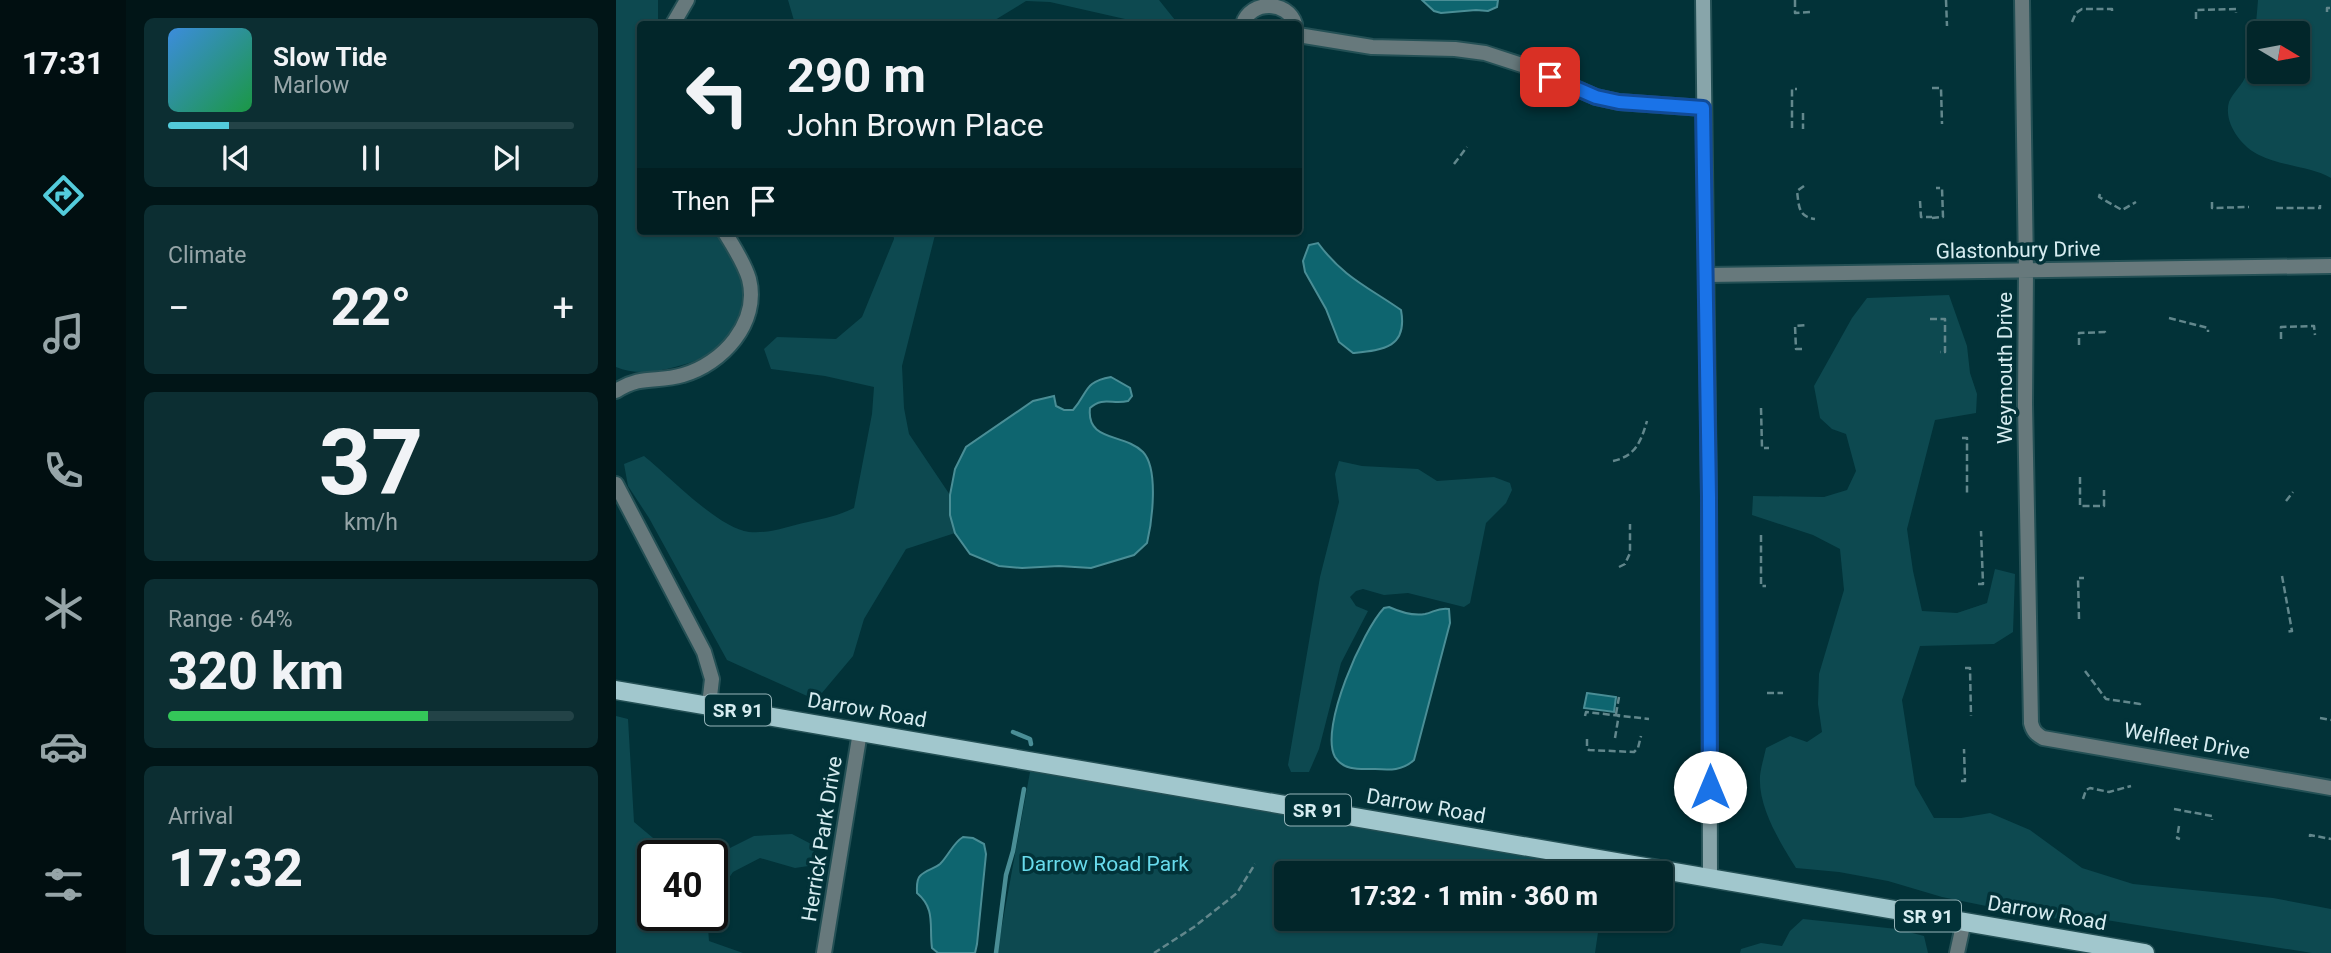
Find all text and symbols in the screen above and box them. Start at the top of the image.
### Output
north arrow [2247,21,2310,84]
map controls [2247,21,2310,84]
text: Slow Tide [273,42,387,72]
text: 17:31 [22,44,104,82]
text: 290 m [787,47,926,104]
pin [1520,47,1580,107]
icon: left [672,49,763,140]
icon: arrive [1531,58,1569,96]
text: Marlow [273,72,349,99]
text: John Brown Place [787,106,1044,144]
icon: previous [217,139,255,177]
icon: pause [352,139,390,177]
icon: next [487,139,525,177]
icon: directions [39,171,88,220]
icon: arrive [744,182,782,220]
text: Then [672,186,730,216]
street label: Glastonbury Drive [1935,237,2101,263]
text: Climate [168,242,247,269]
text: 22° [331,277,411,338]
text: − [168,286,190,330]
text: + [552,286,574,330]
street label: Weymouth Drive [1993,292,2017,444]
icon: music [39,309,88,358]
text: 37 [319,410,423,516]
icon: phone [39,446,88,495]
text: km/h [344,509,398,536]
icon: climate [39,584,88,633]
text: Range · 64% [168,606,293,633]
text: 320 km [168,641,344,702]
street label: Darrow Road [806,688,928,732]
road number: SR 91 [705,694,771,726]
street label: Welfleet Drive [2122,718,2252,764]
icon: car [39,722,88,771]
position arrow [1673,750,1747,824]
street label: Herrick Park Drive [797,755,847,923]
street label: Darrow Road [1365,784,1487,828]
road number: SR 91 [1285,794,1351,825]
text: Arrival [168,803,233,830]
text: 17:32 [168,838,303,899]
speed limit sign: 40 [637,840,728,931]
park label: Darrow Road Park [1021,852,1189,876]
icon: filters [39,860,88,909]
text: 17:32 · 1 min · 360 m [1349,881,1598,911]
street label: Darrow Road [1986,891,2108,935]
road number: SR 91 [1895,900,1961,932]

